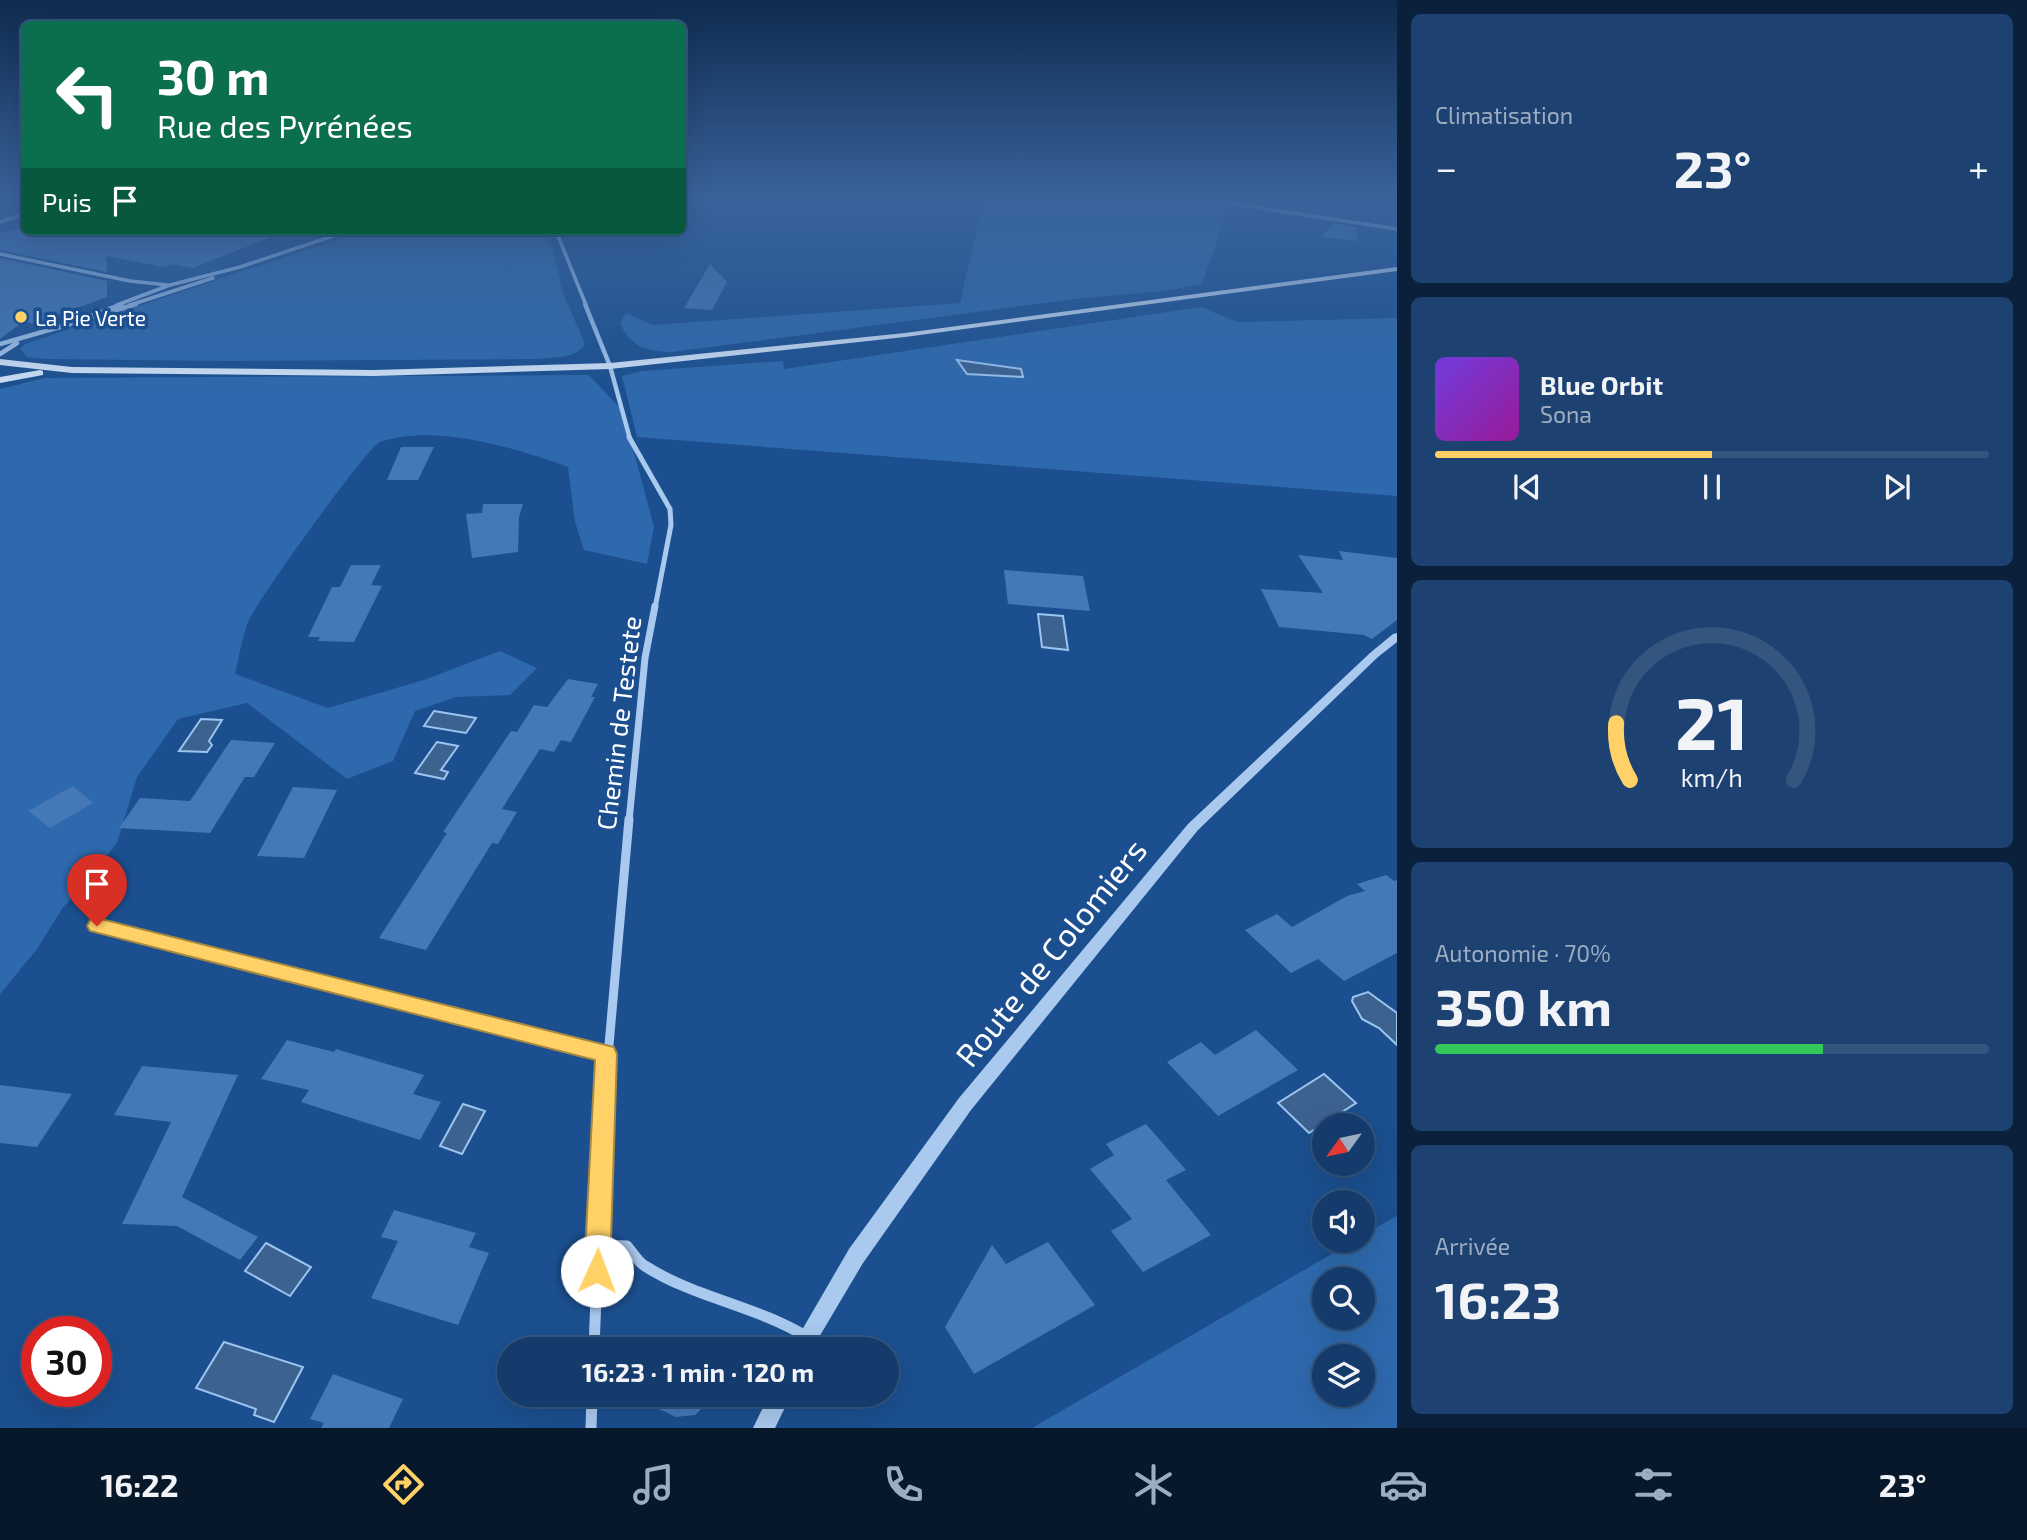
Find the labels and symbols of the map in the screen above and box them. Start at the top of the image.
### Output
place label: La Pie Verte [35,305,146,330]
marker: La Pie Verte [13,309,29,325]
street label: Chemin de Testete [590,614,646,832]
street label: Route de Colomiers [947,831,1153,1073]
pin [67,854,127,926]
north arrow [1312,1113,1376,1176]
position arrow [560,1234,634,1308]
speed limit sign: 30 [21,1316,112,1407]

